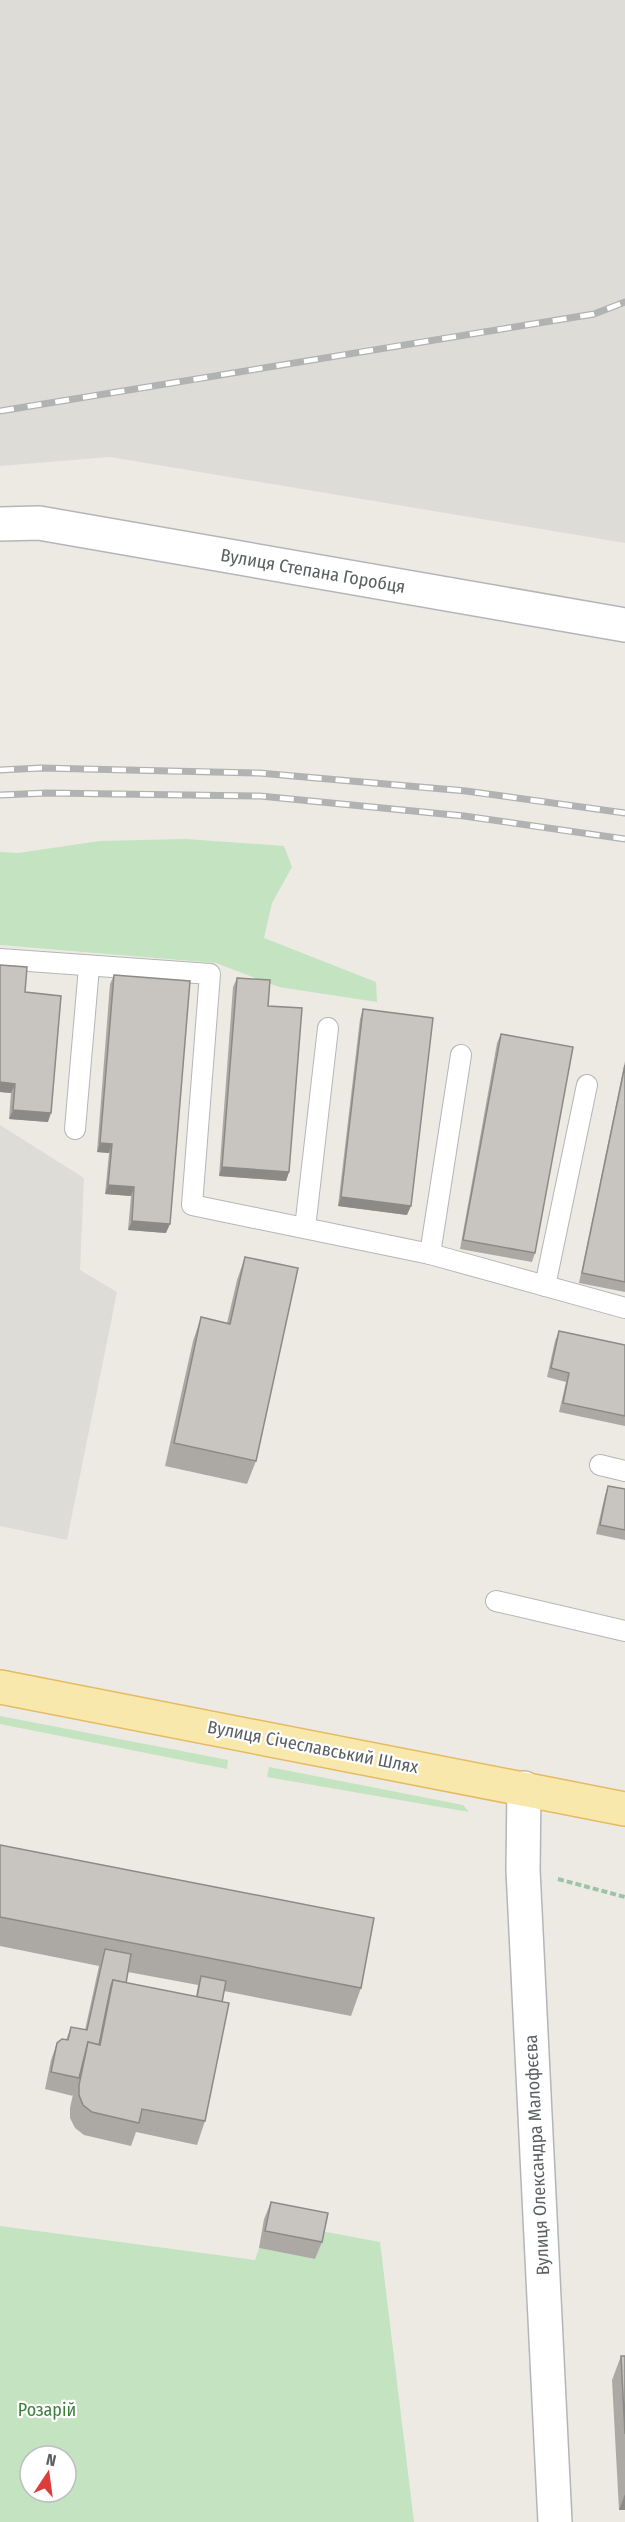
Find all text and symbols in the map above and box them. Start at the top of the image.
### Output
street label: Вулиця Степана Горобця [219,544,407,598]
street label: Вулиця Січеславський Шлях [206,1716,420,1778]
street label: Вулиця Олександра Малофєєва [520,2034,554,2276]
park label: Розарій [18,2399,76,2421]
north arrow [18,2444,78,2504]
text: N [44,2450,58,2470]

